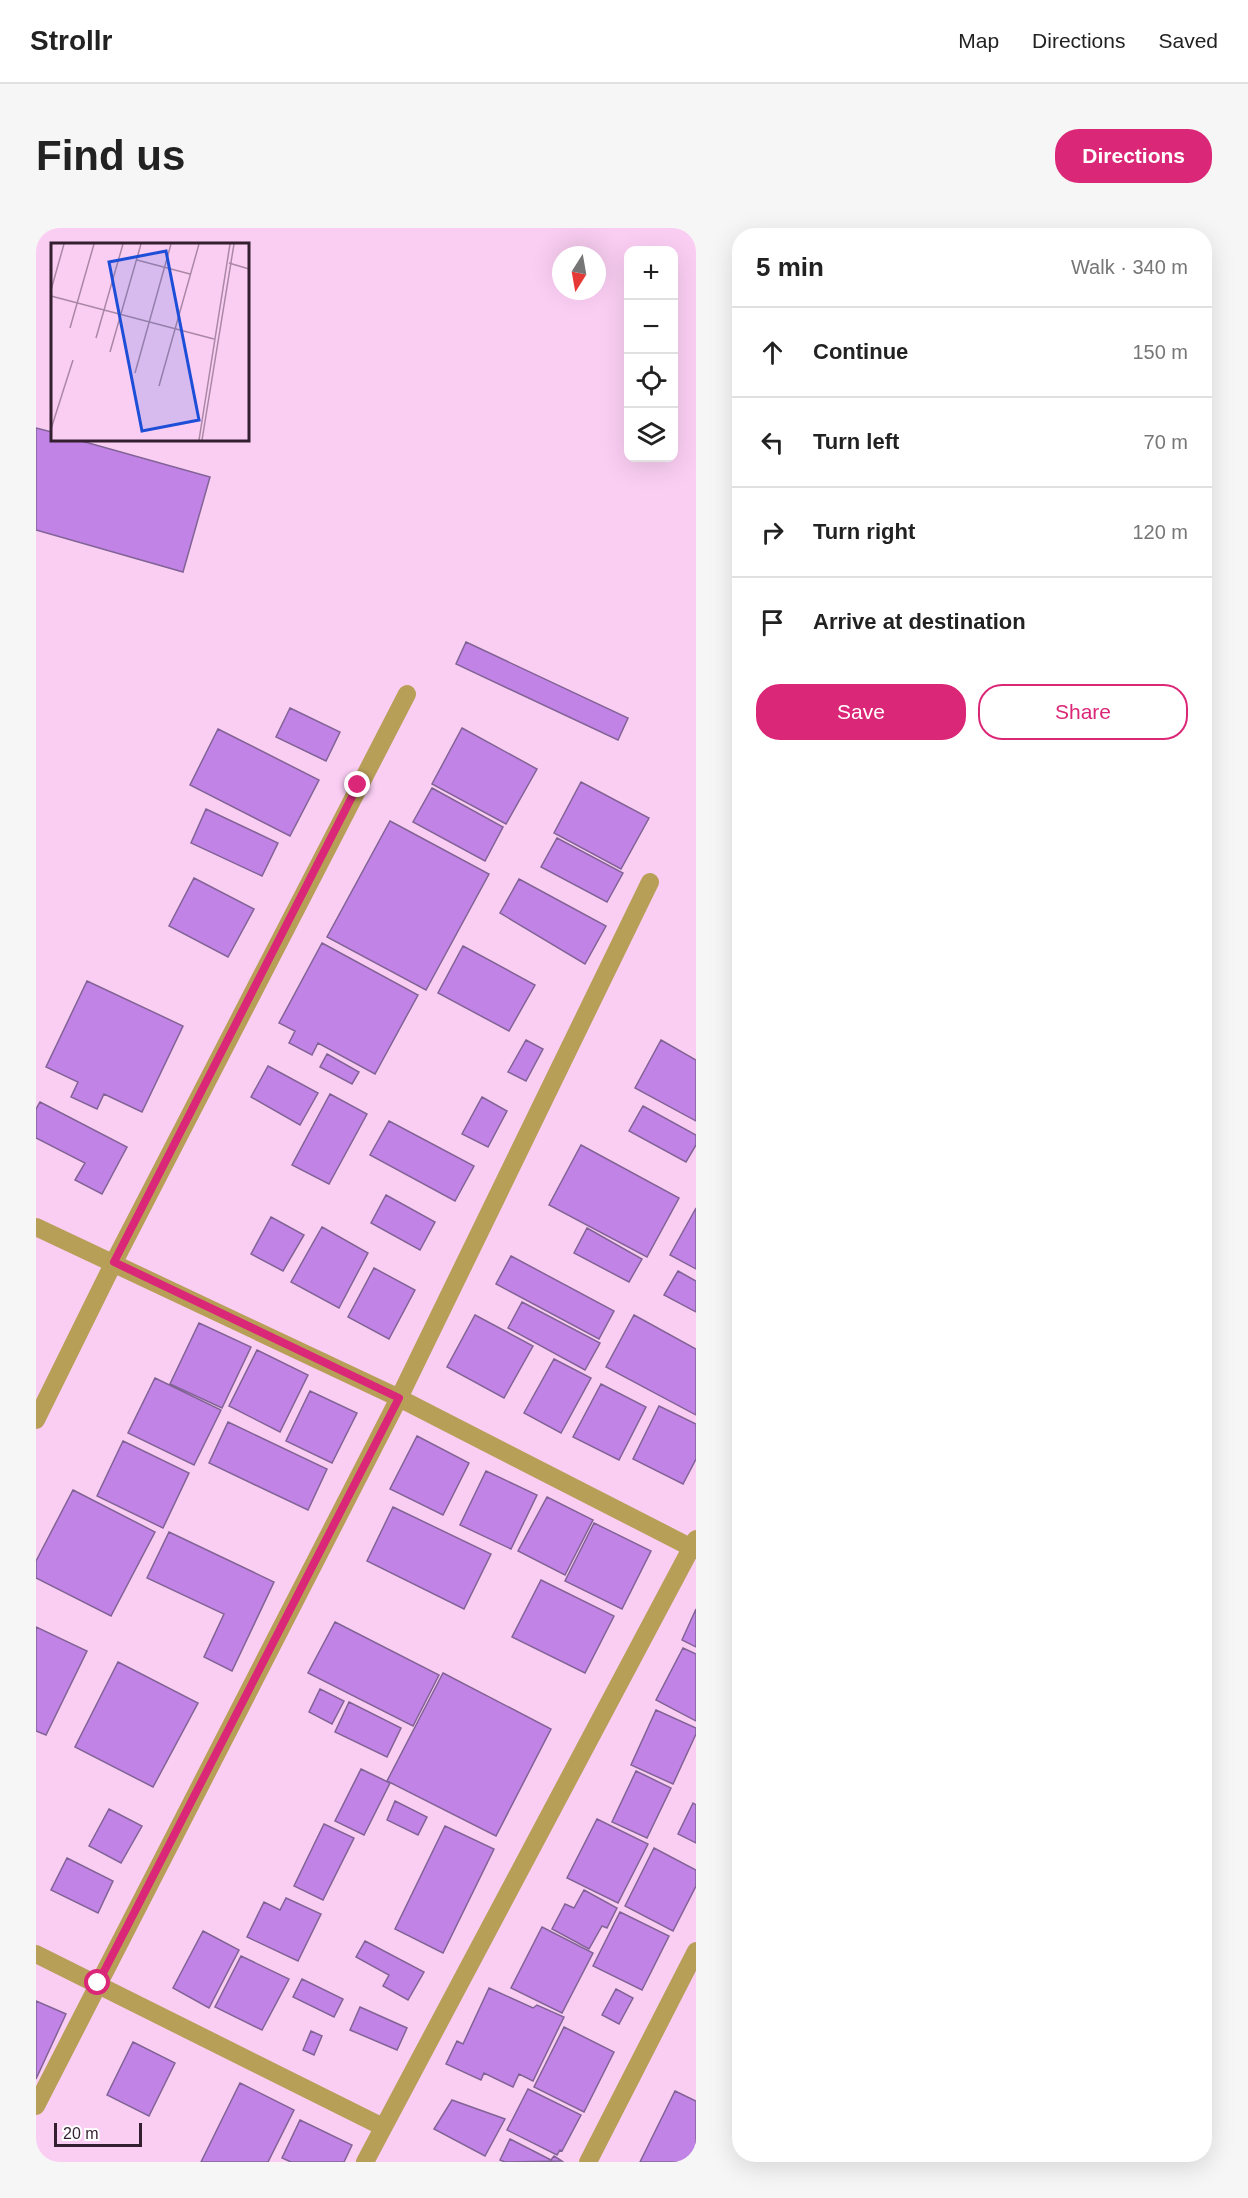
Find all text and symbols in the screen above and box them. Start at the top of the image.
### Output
text: Strollr [30,25,112,56]
text: Map [958,29,999,52]
text: Directions [1032,29,1125,52]
text: Saved [1158,29,1218,52]
button: Directions [1055,129,1212,183]
text: Find us [36,132,185,179]
inset map [51,243,249,441]
north arrow [552,246,606,300]
map controls [624,246,678,462]
button: + [624,246,678,300]
text: 5 min [756,252,824,282]
text: Walk · 340 m [1071,256,1188,278]
button: − [624,300,678,354]
icon: ahead [756,336,789,369]
text: Continue [813,339,908,364]
text: 150 m [1132,341,1188,363]
button: locate [624,354,678,408]
button: layers [624,408,678,462]
icon: left [756,426,789,459]
text: Turn left [813,429,899,454]
text: 70 m [1144,431,1188,453]
icon: right [756,516,789,549]
text: Turn right [813,519,915,544]
text: 120 m [1132,521,1188,543]
icon: arrive [756,606,789,639]
text: Arrive at destination [813,609,1026,634]
button: Save [756,684,966,740]
button: Share [978,684,1188,740]
route end [344,771,370,797]
route start [84,1969,110,1995]
scale bar [54,2120,142,2148]
text: 20 m [63,2125,99,2142]

